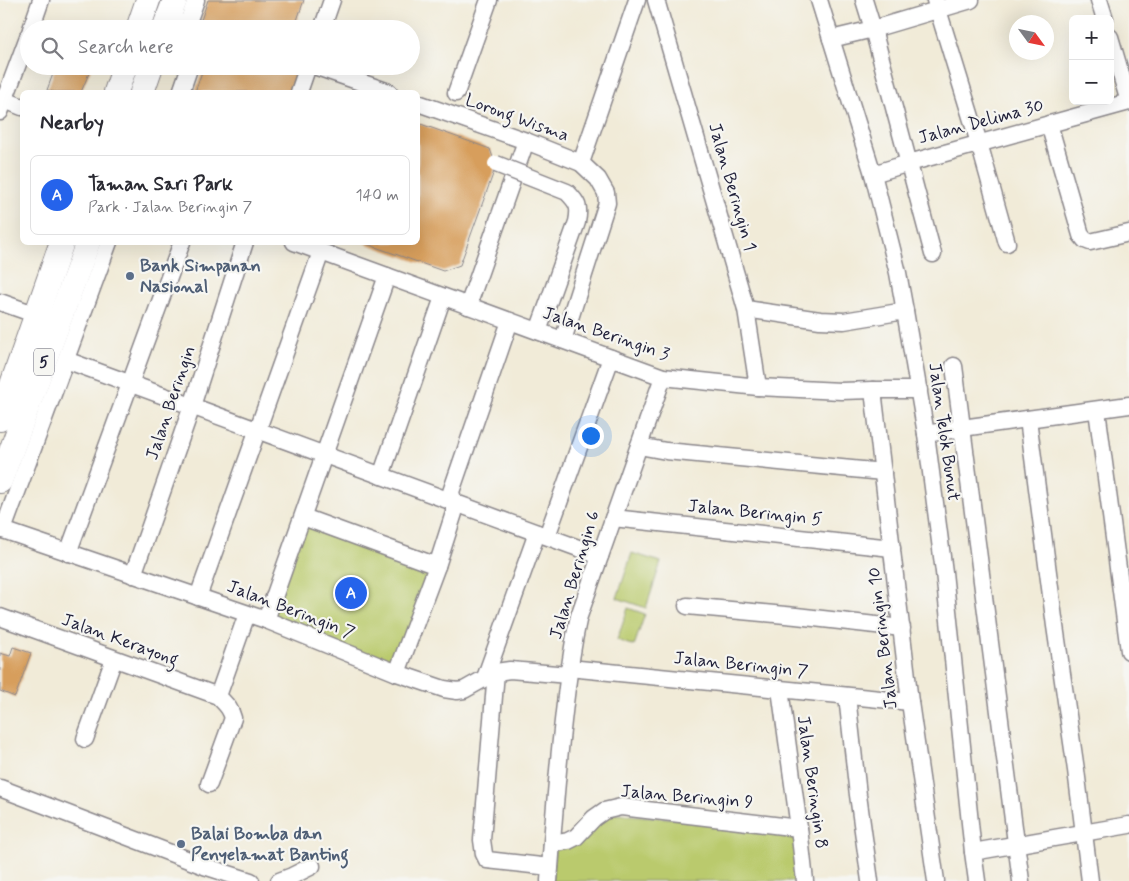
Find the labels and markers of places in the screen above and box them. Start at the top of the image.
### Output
place label: Bank Simpanan Nasional [140,254,261,299]
marker: Bank Simpanan Nasional [124,270,136,282]
pin: A [335,574,367,612]
place label: Balai Bomba dan Penyelamat Banting [191,822,349,869]
marker: Balai Bomba dan Penyelamat Banting [175,838,187,850]

